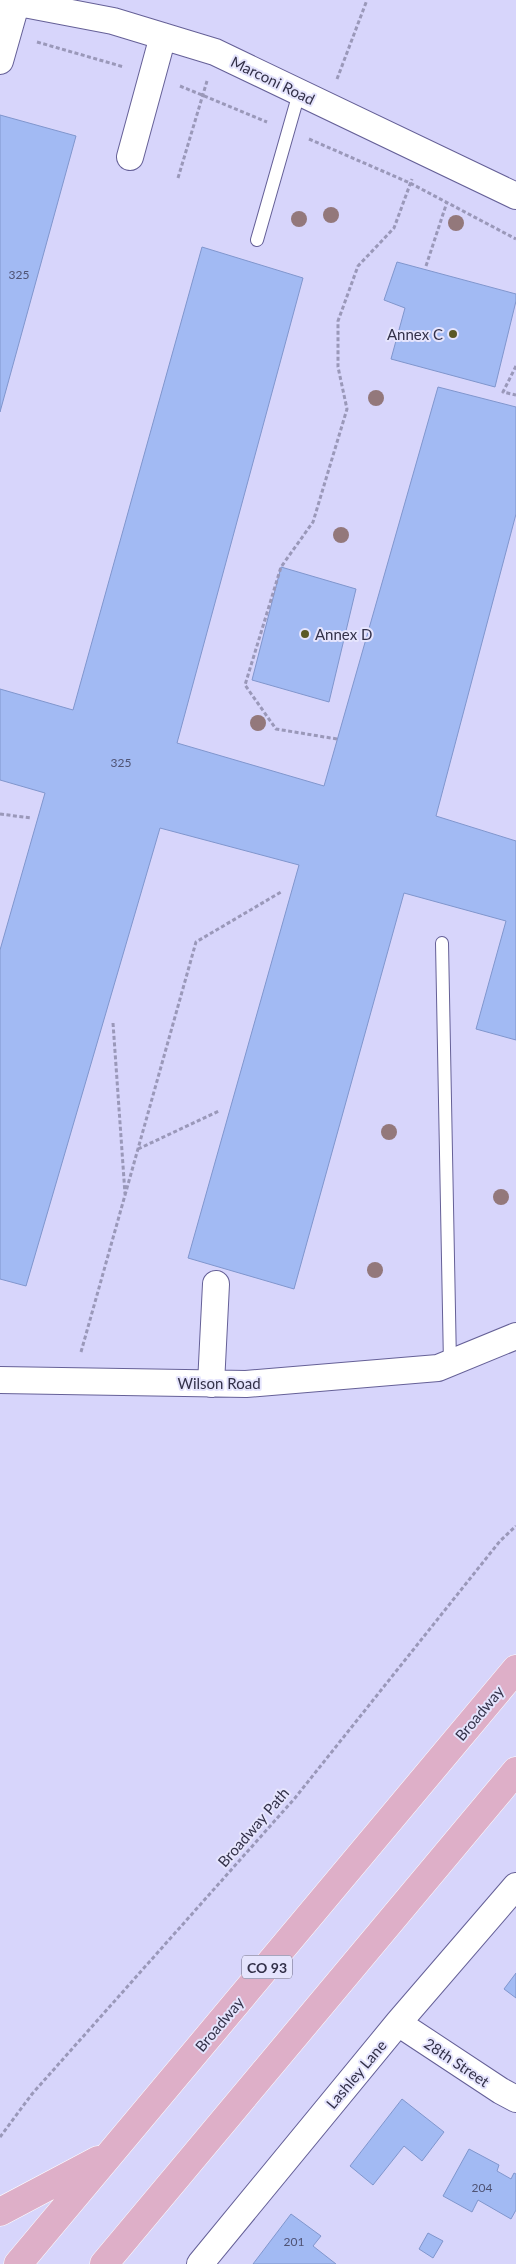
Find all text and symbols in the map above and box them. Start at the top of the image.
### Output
street label: Marconi Road [228,52,318,108]
house number: 325 [9,267,29,282]
place label: Annex C [387,325,443,343]
marker: Annex C [447,328,459,340]
place label: Annex D [315,625,372,643]
marker: Annex D [299,628,311,640]
house number: 325 [111,755,131,770]
street label: Wilson Road [177,1374,261,1392]
street label: Broadway [451,1682,507,1744]
street label: Broadway Path [214,1784,292,1870]
road number: CO 93 [242,1955,292,1978]
street label: Broadway [191,1993,247,2055]
street label: 28th Street [421,2034,493,2091]
street label: Lashley Lane [322,2036,390,2112]
house number: 204 [472,2180,492,2195]
house number: 201 [284,2234,304,2249]

